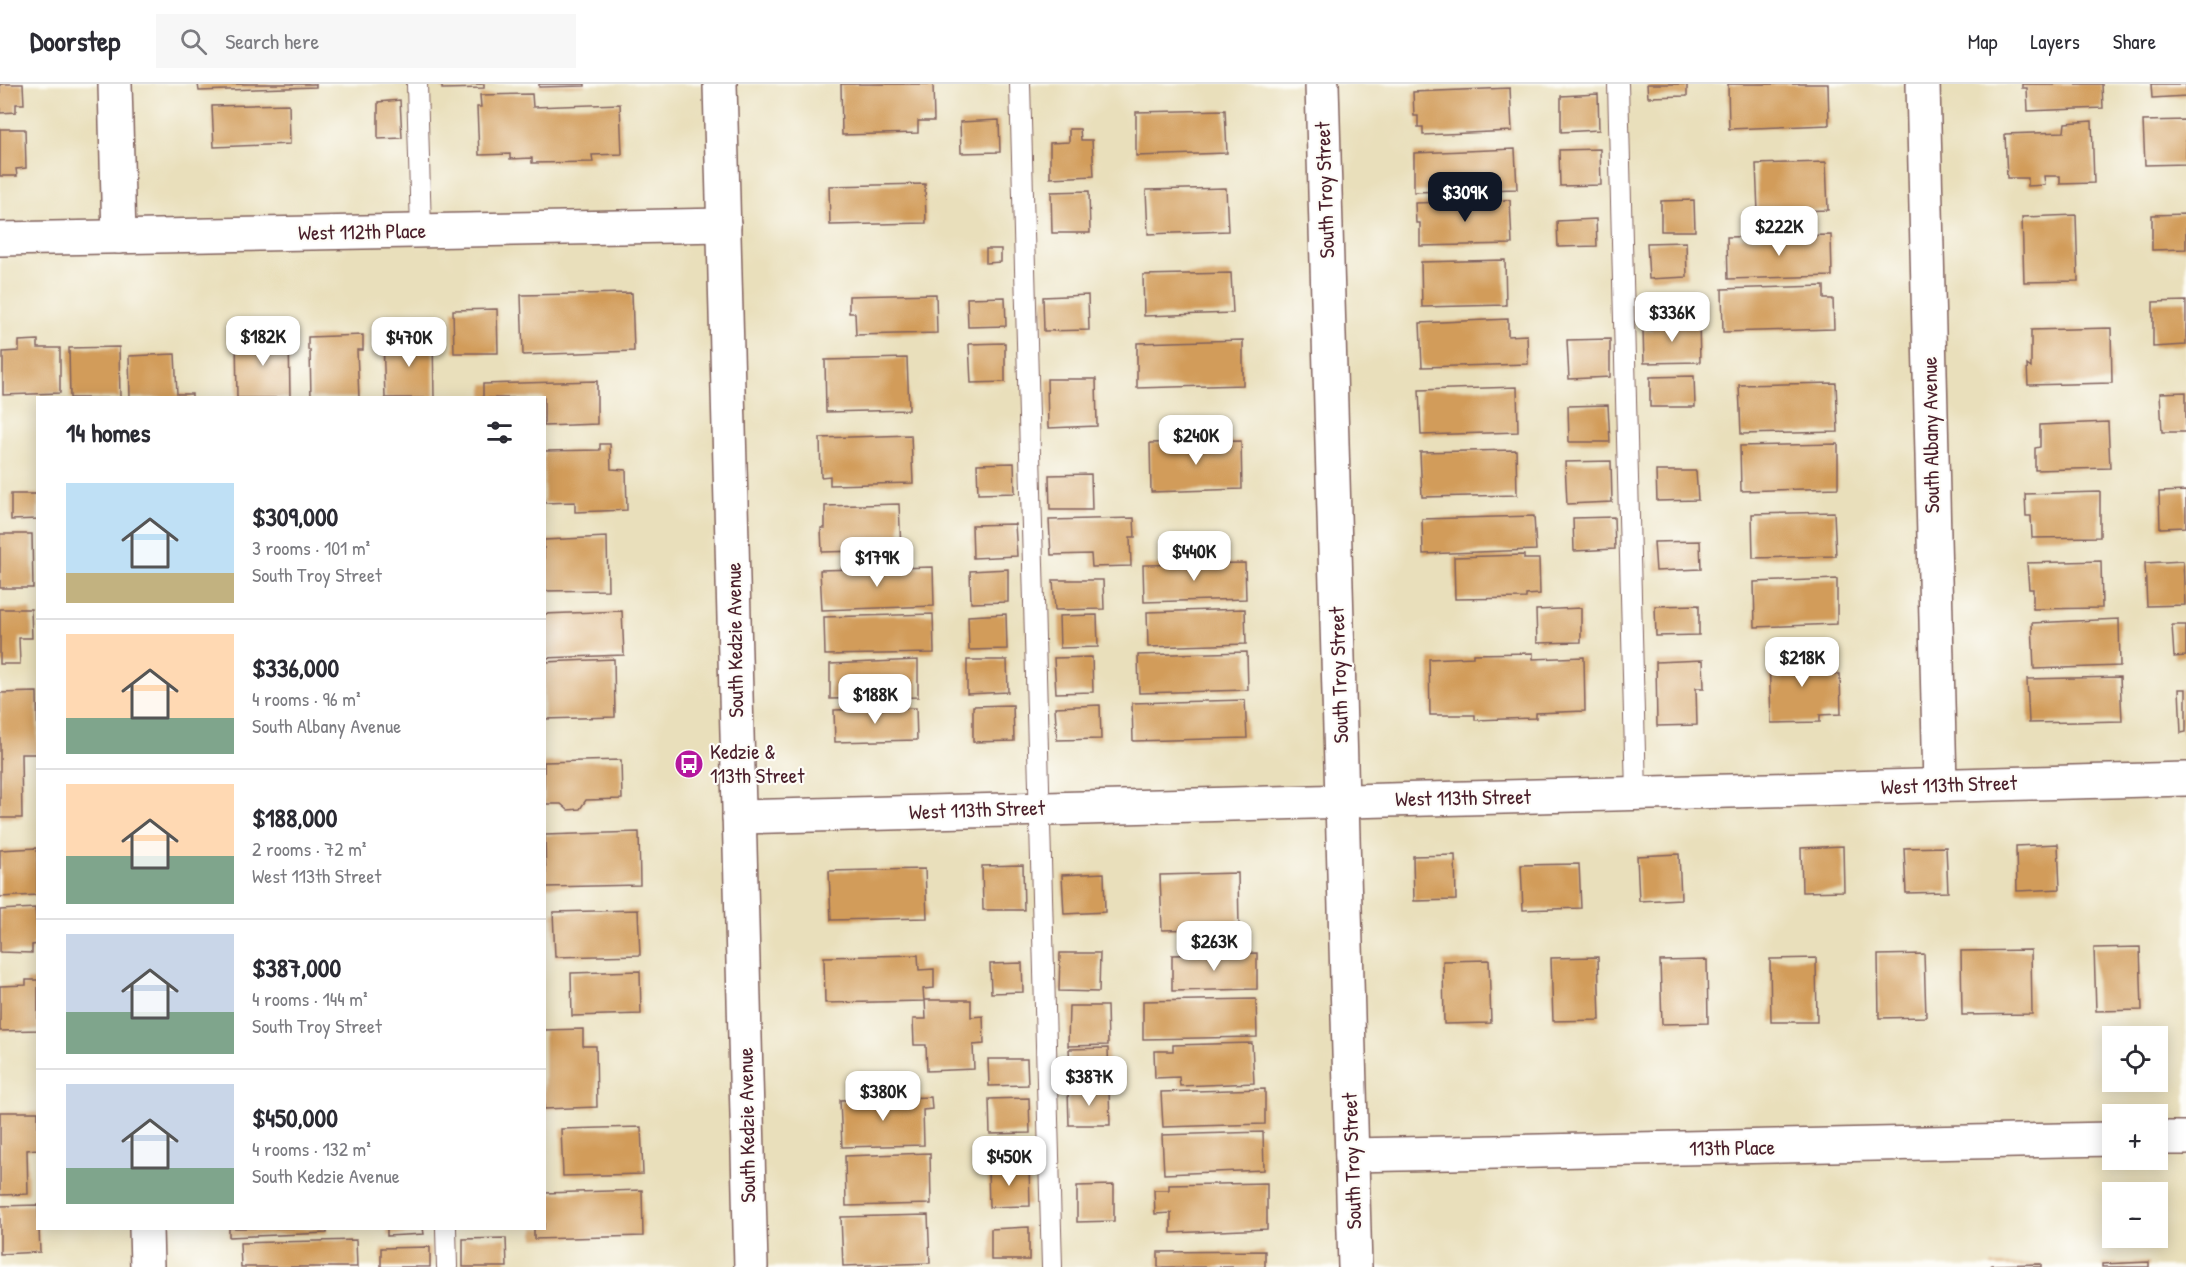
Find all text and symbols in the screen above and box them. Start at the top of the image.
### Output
search box [156,14,576,68]
text: Doorstep [30,22,120,60]
icon: search [177,25,210,58]
text: Search here [225,26,319,56]
text: Map [1968,27,1997,56]
text: Layers [2030,27,2080,56]
text: Share [2113,27,2156,56]
street label: South Troy Street [1308,121,1341,259]
pin: $309K [1423,172,1507,223]
text: $309K [1442,178,1488,205]
pin: $222K [1737,206,1821,257]
text: $222K [1755,212,1803,239]
street label: West 112th Place [298,216,426,247]
pin: $336K [1630,292,1714,343]
text: $336K [1649,298,1695,325]
pin: $182K [221,316,305,367]
pin: $470K [367,317,451,368]
text: $182K [240,322,286,349]
text: $470K [386,323,432,350]
street label: South Albany Avenue [1915,356,1946,514]
text: 14 homes [66,415,151,450]
pin: $240K [1154,415,1238,466]
icon: filters [483,416,516,449]
text: $240K [1173,421,1219,448]
text: $309,000 [252,499,338,534]
icon: home [114,507,186,579]
pin: $440K [1152,531,1236,582]
text: 3 rooms · 101 m² [252,534,370,561]
pin: $179K [835,537,919,588]
text: $440K [1172,537,1216,564]
text: $179K [854,543,900,570]
text: South Troy Street [252,561,382,588]
street label: South Kedzie Avenue [719,562,750,718]
street label: South Troy Street [1322,606,1355,744]
pin: $218K [1760,637,1844,688]
text: $218K [1779,643,1825,670]
text: $336,000 [252,650,339,685]
icon: home [114,658,186,730]
pin: $188K [833,674,917,725]
text: $188K [852,680,898,707]
text: 4 rooms · 96 m² [252,685,361,712]
text: South Albany Avenue [252,712,401,739]
place label: Kedzie & 113th Street [710,737,805,790]
bus stop icon: Kedzie & 113th Street [673,748,705,780]
street label: West 113th Street [1881,768,2018,801]
street label: West 113th Street [1395,782,1532,813]
street label: West 113th Street [909,793,1046,826]
text: $188,000 [252,800,337,835]
icon: home [114,808,186,880]
text: 2 rooms · 72 m² [252,835,366,862]
text: West 113th Street [252,862,381,889]
pin: $263K [1172,921,1256,972]
text: $263K [1191,927,1237,954]
text: $387,000 [252,950,341,985]
icon: home [114,958,186,1030]
text: 4 rooms · 144 m² [252,985,367,1012]
text: South Troy Street [252,1012,382,1039]
map controls [2102,1026,2168,1248]
button: locate [2102,1026,2168,1092]
street label: South Kedzie Avenue [731,1047,762,1203]
pin: $387K [1047,1056,1131,1107]
text: $387K [1065,1062,1113,1089]
pin: $380K [841,1071,925,1122]
text: $380K [859,1077,907,1104]
street label: South Troy Street [1335,1092,1368,1230]
text: $450,000 [252,1100,338,1135]
button: + [2102,1104,2168,1170]
icon: home [114,1108,186,1180]
street label: 113th Place [1689,1132,1775,1163]
text: 4 rooms · 132 m² [252,1135,371,1162]
pin: $450K [967,1136,1051,1187]
text: $450K [986,1142,1032,1169]
text: South Kedzie Avenue [252,1162,400,1189]
button: − [2102,1182,2168,1248]

